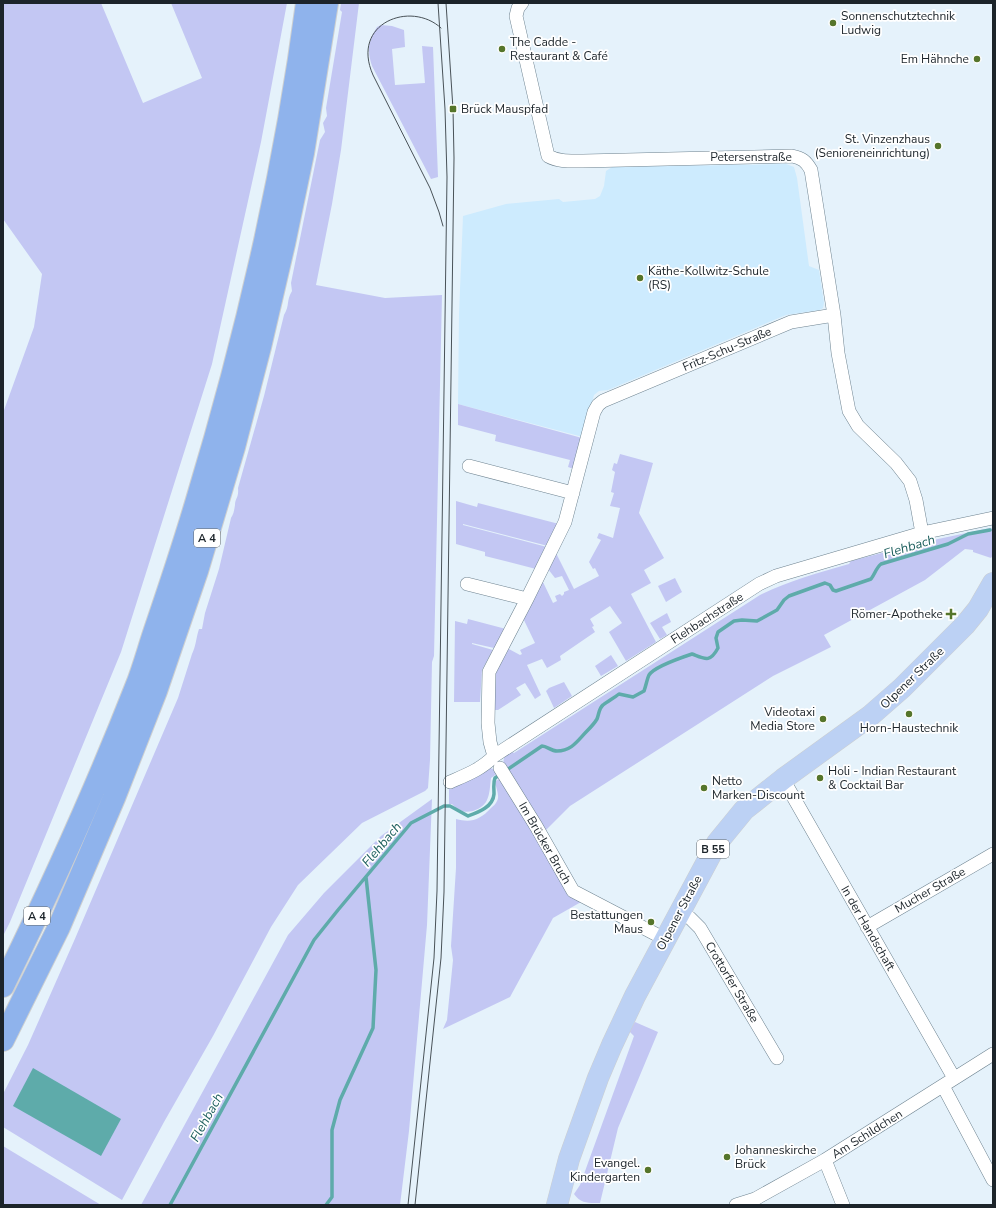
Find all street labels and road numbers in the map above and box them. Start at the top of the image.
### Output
street label: Petersenstraße [710,149,792,165]
street label: Fritz-Schu-Straße [680,323,774,375]
road number: A 4 [194,529,220,547]
street label: Flehbachstraße [668,589,746,647]
street label: Olpener Straße [877,644,947,712]
street label: Im Brücker Bruch [515,799,575,887]
road number: B 55 [697,840,729,858]
street label: Mucher Straße [892,863,968,917]
street label: Olpener Straße [653,873,705,953]
street label: In der Handschaft [837,883,899,974]
road number: A 4 [24,907,50,925]
street label: Crottorfer Straße [701,938,763,1026]
street label: Am Schildchen [829,1106,905,1162]

